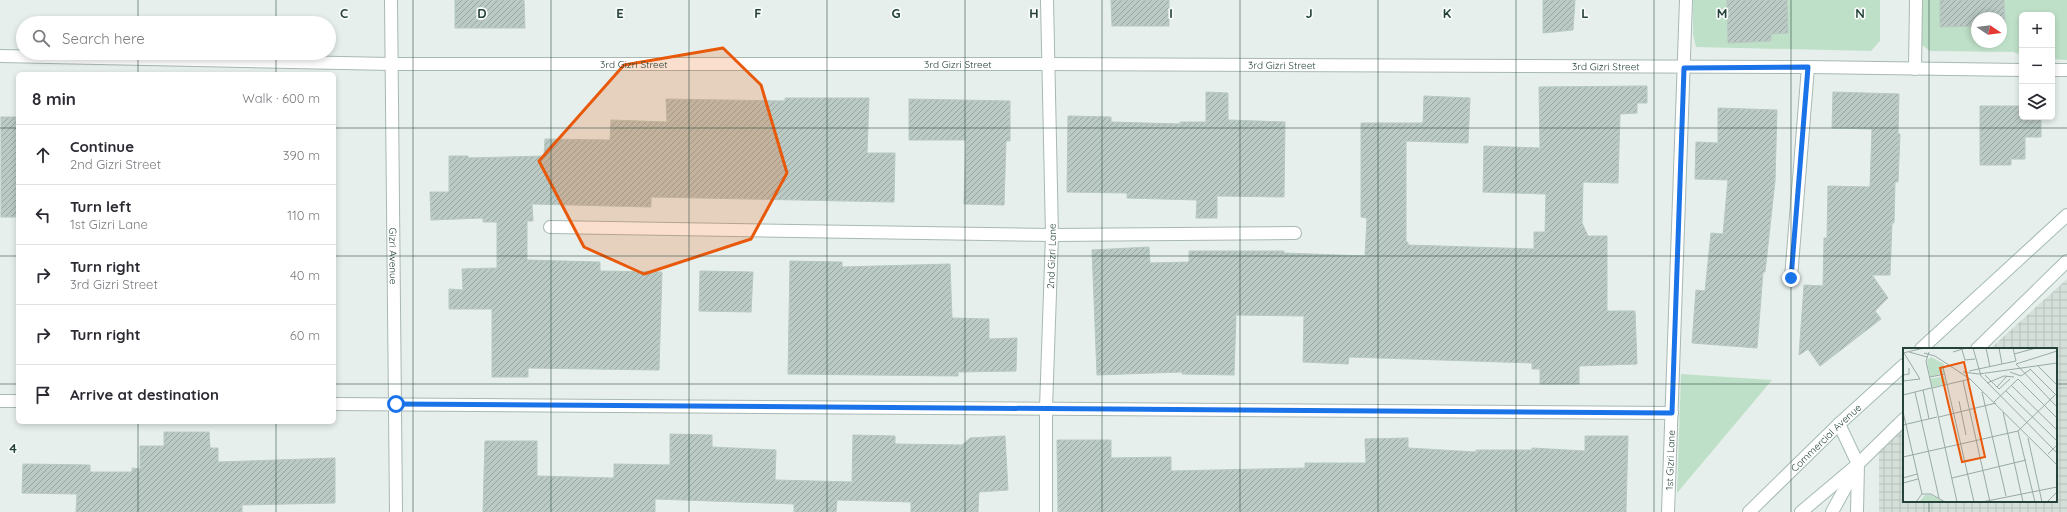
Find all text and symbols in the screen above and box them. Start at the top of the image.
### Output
text: C [340,5,348,21]
text: D [477,5,487,21]
text: E [616,5,624,21]
text: F [754,5,762,21]
text: G [891,5,901,21]
text: H [1029,5,1039,21]
text: I [1169,5,1173,21]
text: J [1305,5,1313,21]
text: K [1443,5,1452,21]
text: L [1581,5,1589,21]
text: M [1717,5,1727,21]
text: N [1855,5,1865,21]
north arrow [1971,12,2007,48]
map controls [2019,12,2055,120]
button: + [2019,12,2055,48]
search box [16,16,336,60]
icon: search [30,27,52,49]
text: Search here [62,29,145,48]
button: − [2019,48,2055,84]
street label: 3rd Gizri Street [600,58,668,71]
street label: 3rd Gizri Street [924,58,992,71]
street label: 3rd Gizri Street [1248,59,1316,72]
street label: 3rd Gizri Street [1572,60,1640,73]
button: layers [2019,84,2055,120]
text: 8 min [32,88,76,109]
text: Walk · 600 m [242,90,320,106]
text: Continue [70,137,134,156]
icon: ahead [32,144,54,166]
text: 390 m [283,147,320,163]
text: 2nd Gizri Street [70,156,161,172]
text: Turn left [70,197,132,216]
icon: left [32,204,54,226]
text: 110 m [287,207,320,223]
text: 1st Gizri Lane [70,216,148,232]
street label: 2nd Gizri Lane [1044,223,1059,289]
street label: Gizri Avenue [386,227,400,285]
text: Turn right [70,257,141,276]
icon: right [32,264,54,286]
text: 40 m [290,267,320,283]
route end [1782,269,1800,287]
text: 3rd Gizri Street [70,276,158,292]
icon: right [32,324,54,346]
text: Turn right [70,325,141,344]
text: 60 m [290,327,320,343]
inset map [1903,348,2057,502]
icon: arrive [32,384,54,406]
text: Arrive at destination [70,385,219,404]
route start [387,395,405,413]
street label: Commercial Avenue [1788,401,1864,475]
street label: 1st Gizri Lane [1663,430,1678,490]
text: 4 [9,440,17,456]

